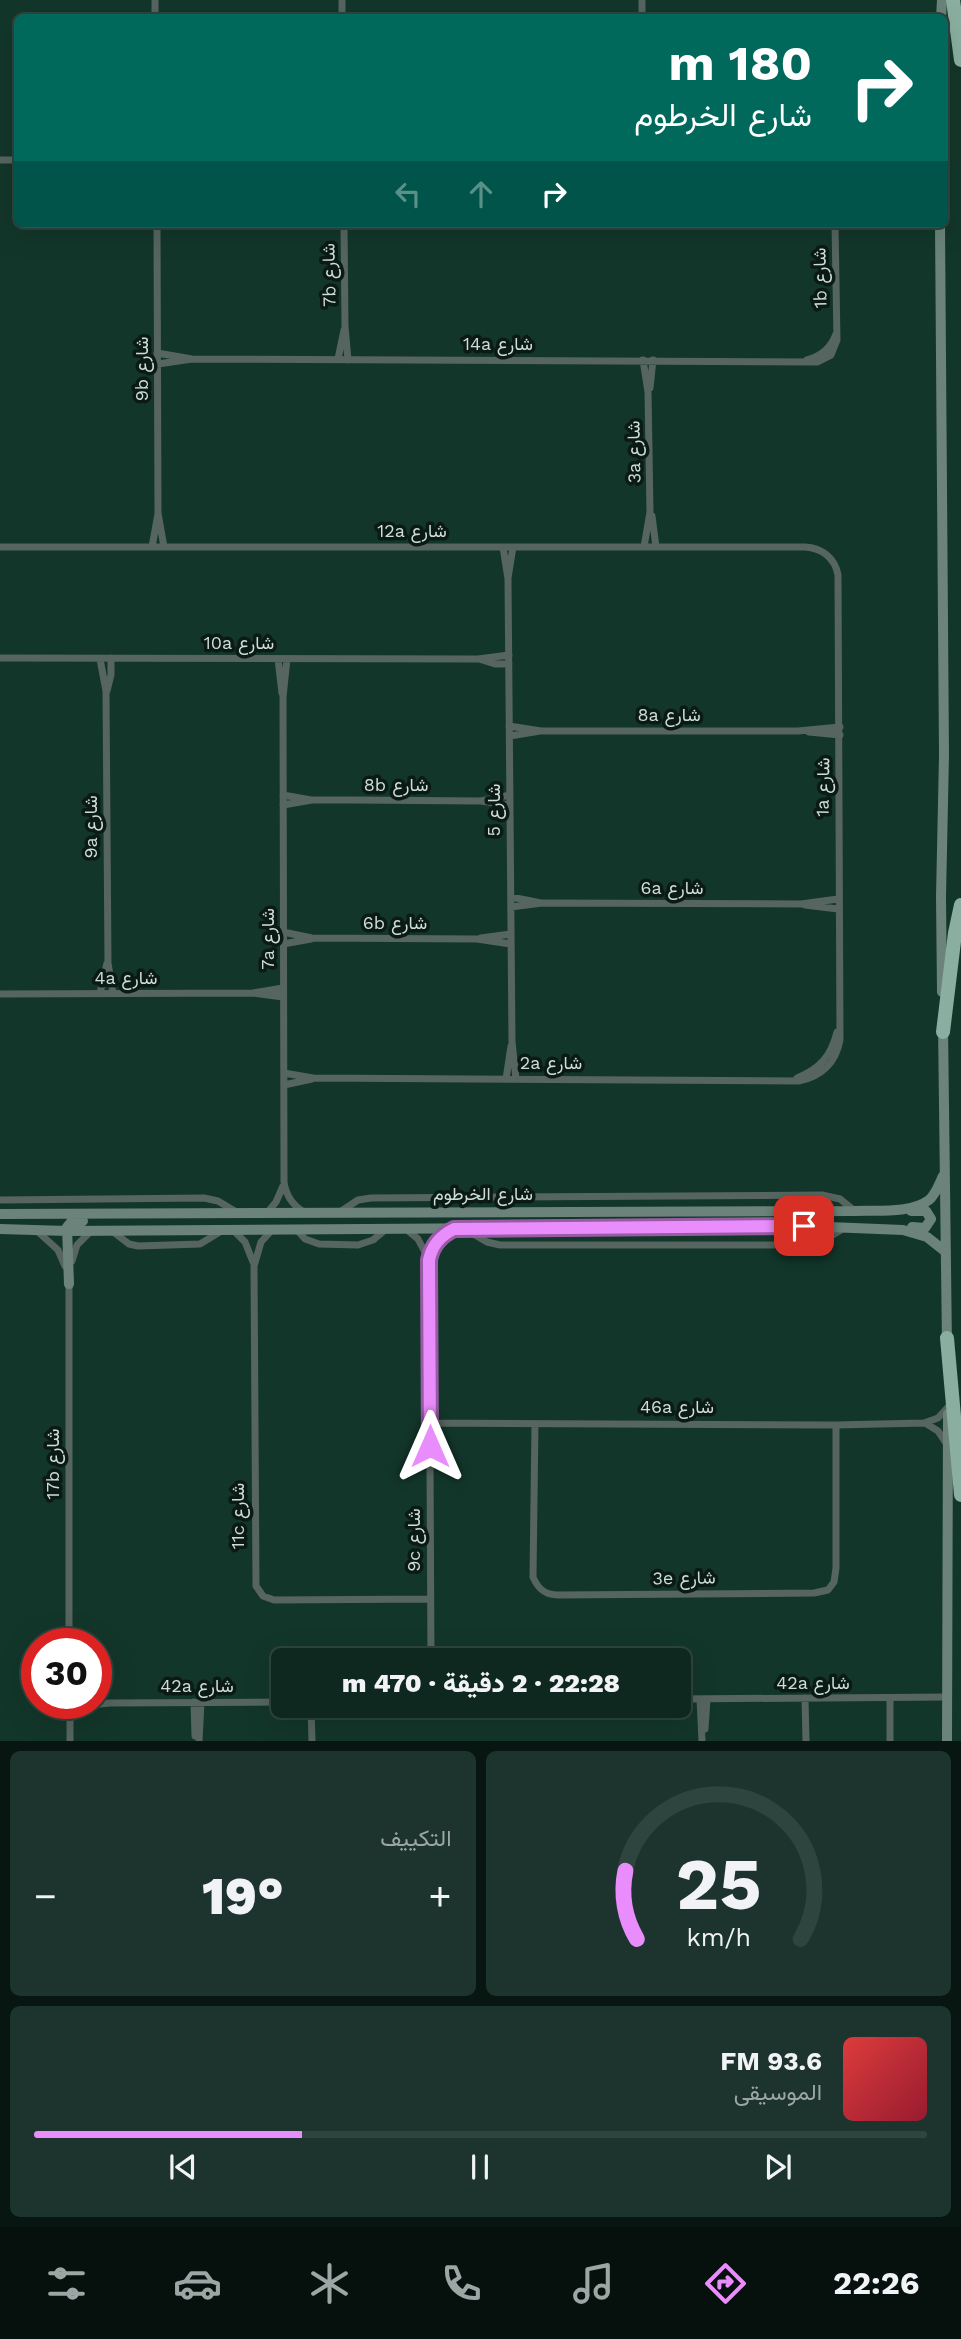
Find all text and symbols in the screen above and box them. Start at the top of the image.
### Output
text: 180 m [668,34,812,92]
icon: right [836,42,927,133]
text: شارع الخرطوم [634,96,812,134]
icon: left [389,175,427,213]
icon: ahead [462,175,500,213]
icon: right [535,175,573,213]
street label: 7b شارع [317,243,342,307]
street label: 1b شارع [808,247,833,309]
street label: 14a شارع [463,333,533,356]
street label: 9b شارع [131,337,154,401]
street label: 3a شارع [622,420,647,483]
street label: 12a شارع [377,520,447,543]
street label: 10a شارع [204,632,274,655]
street label: 8a شارع [637,704,701,727]
street label: 1a شارع [811,757,836,817]
street label: 8b شارع [364,774,428,797]
street label: شارع 5 [483,784,506,836]
street label: 9a شارع [80,795,103,859]
street label: 6a شارع [640,877,704,900]
street label: 7a شارع [257,908,280,970]
street label: 6b شارع [363,912,427,935]
street label: 4a شارع [94,967,158,990]
street label: 2a شارع [520,1052,582,1075]
street label: شارع الخرطوم [433,1183,533,1206]
pin [774,1196,834,1256]
icon: arrive [785,1207,823,1245]
street label: 46a شارع [640,1396,714,1419]
position arrow [393,1409,467,1483]
street label: 17b شارع [42,1429,65,1499]
street label: 11c شارع [227,1483,250,1549]
street label: 9c شارع [403,1508,426,1572]
street label: 3e شارع [652,1566,716,1591]
speed limit sign: 30 [21,1628,112,1719]
text: 22:28 · 2 دقيقة · 470 m [342,1668,620,1698]
street label: 42a شارع [776,1672,850,1695]
street label: 42a شارع [160,1675,234,1698]
text: التكييف [380,1825,452,1852]
text: 25 [675,1842,761,1928]
text: 19° [202,1866,284,1927]
text: − [34,1874,57,1918]
text: + [429,1874,451,1918]
text: km/h [686,1923,750,1952]
text: 93.6 FM [720,2046,822,2076]
text: الموسيقى [734,2079,822,2106]
icon: previous [164,2148,202,2186]
icon: pause [461,2148,499,2186]
icon: next [759,2148,797,2186]
icon: filters [42,2259,91,2308]
icon: car [173,2259,222,2308]
icon: climate [305,2259,354,2308]
icon: phone [437,2259,486,2308]
icon: music [569,2259,618,2308]
icon: directions [701,2259,750,2308]
text: 22:26 [833,2264,920,2302]

